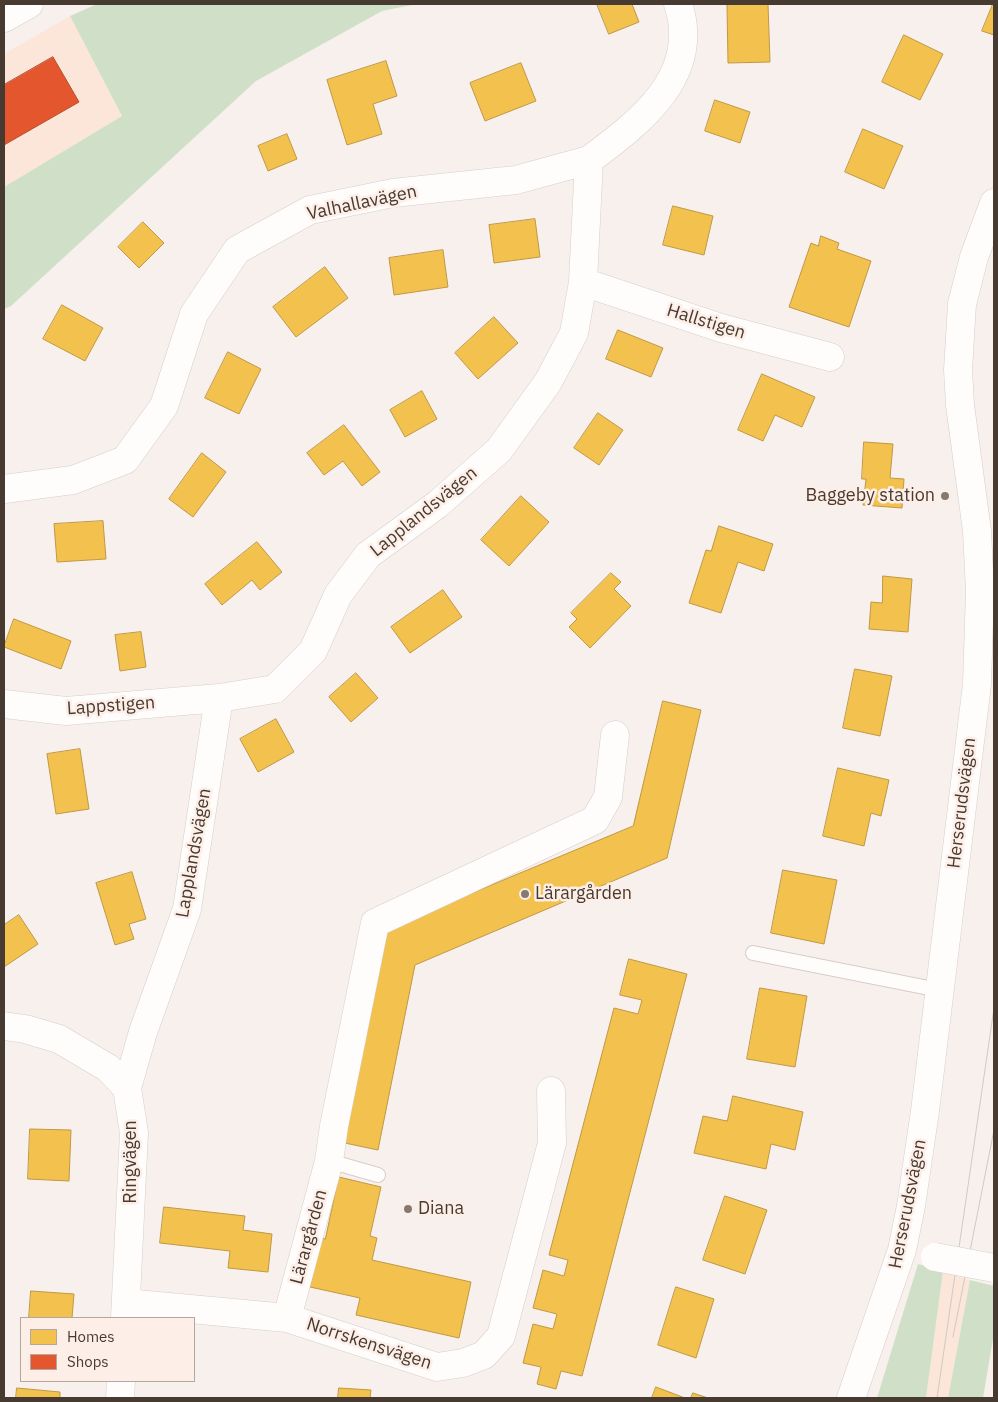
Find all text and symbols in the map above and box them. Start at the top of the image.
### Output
street label: Valhallavägen [305,181,419,225]
street label: Hallstigen [664,300,748,344]
street label: Lapplandsvägen [366,462,482,562]
place label: Baggeby station [806,485,935,507]
marker: Baggeby station [939,490,951,502]
street label: Lappstigen [66,692,156,720]
street label: Herserudsvägen [943,736,981,870]
street label: Lapplandsvägen [172,787,216,919]
place label: Lärargården [535,883,632,905]
marker: Lärargården [519,888,531,900]
street label: Ringvägen [120,1120,142,1204]
street label: Herserudsvägen [885,1137,931,1271]
street label: Lärargården [286,1187,332,1287]
place label: Diana [418,1198,464,1220]
marker: Diana [402,1203,414,1215]
street label: Norrskensvägen [304,1314,434,1374]
legend [20,1317,195,1382]
text: Homes [67,1327,115,1346]
text: Shops [67,1352,109,1371]

